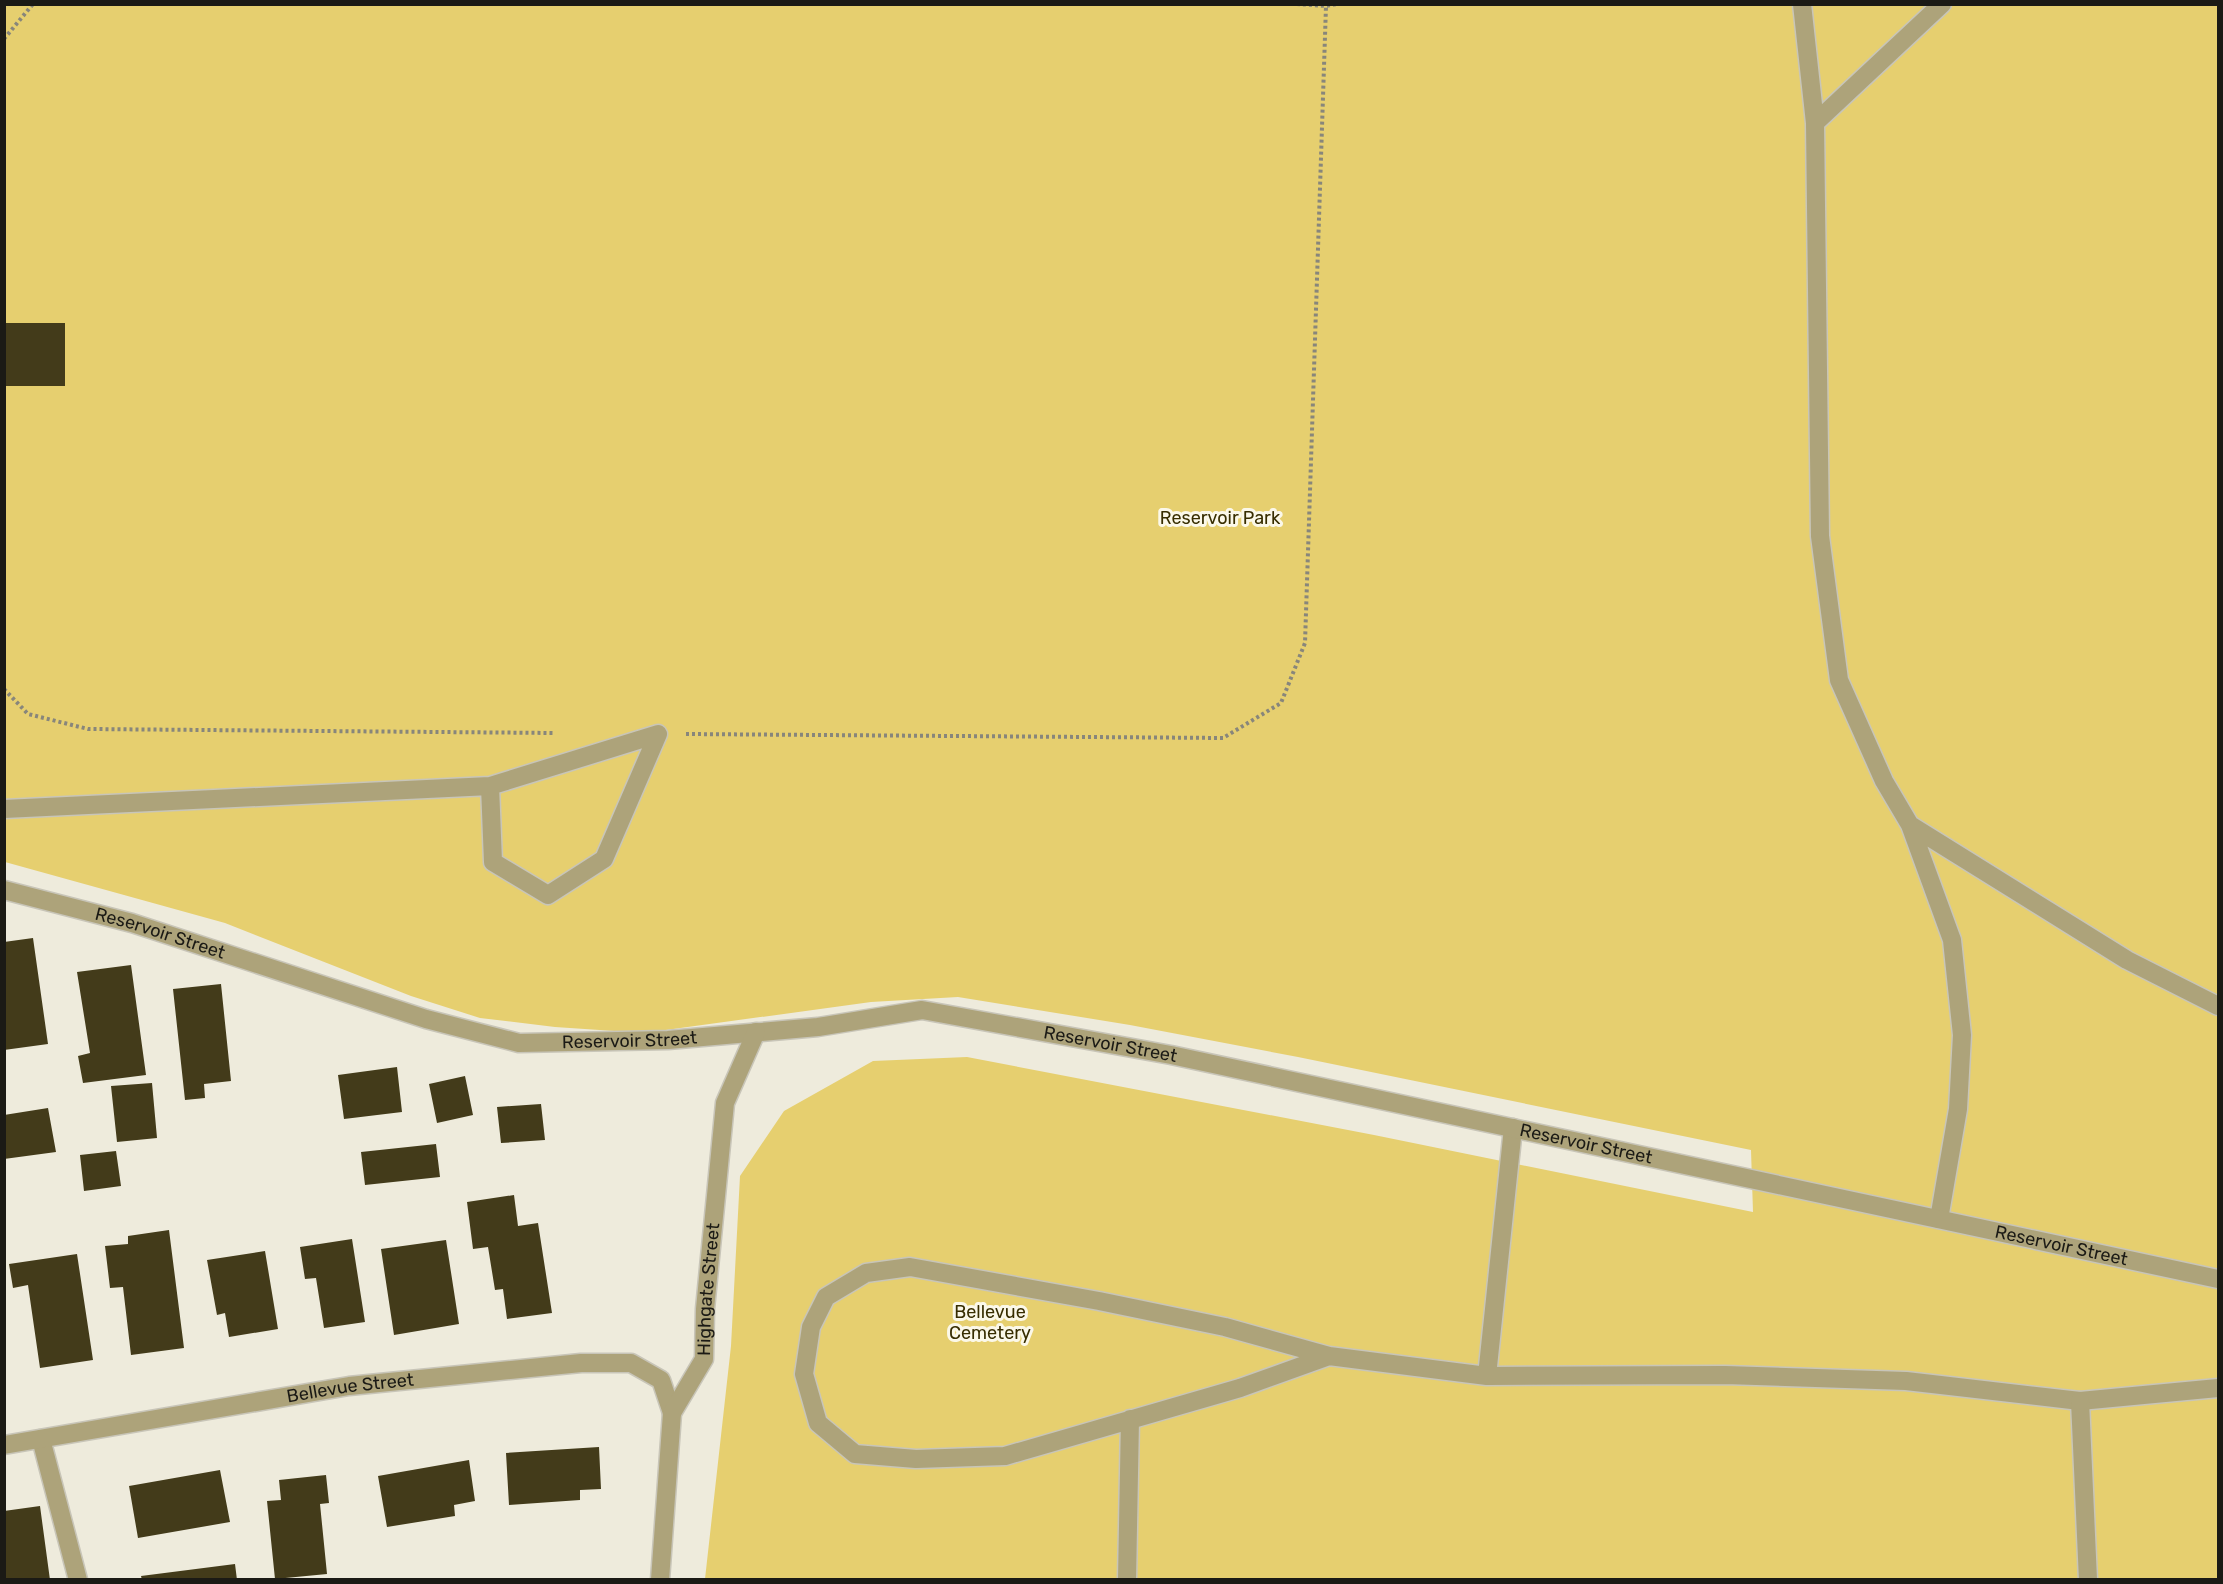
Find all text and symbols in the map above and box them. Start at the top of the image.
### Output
park label: Reservoir Park [1160,507,1281,529]
street label: Reservoir Street [93,903,228,964]
street label: Reservoir Street [1042,1021,1179,1067]
street label: Reservoir Street [562,1027,698,1053]
street label: Reservoir Street [1518,1119,1654,1169]
street label: Reservoir Street [1993,1221,2130,1270]
street label: Highgate Street [693,1222,724,1356]
park label: Bellevue Cemetery [949,1301,1031,1344]
street label: Bellevue Street [285,1369,415,1407]

